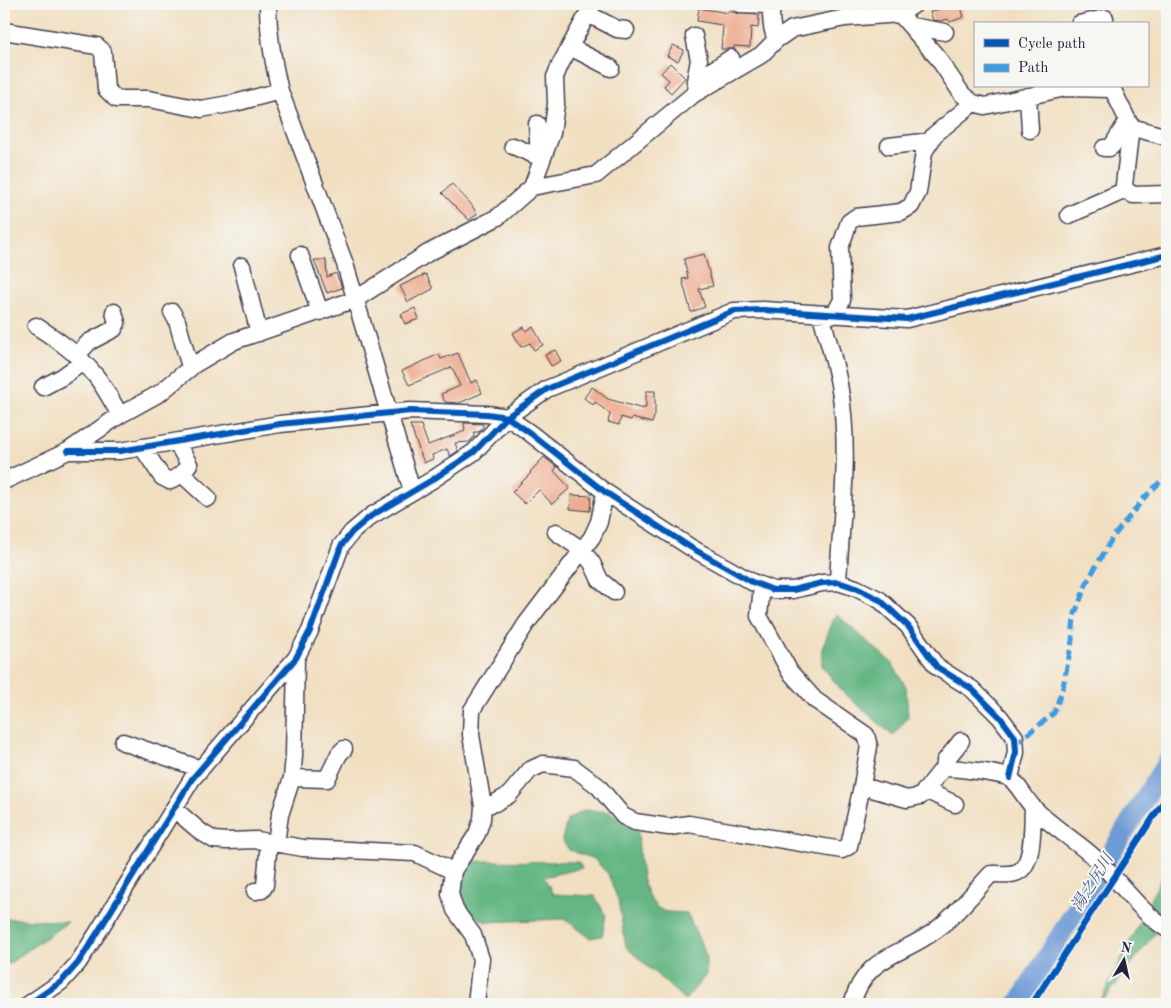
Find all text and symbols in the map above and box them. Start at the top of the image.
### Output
legend [974,22,1148,88]
text: Cycle path [1018,37,1086,52]
text: Path [1018,61,1048,76]
water label: 湯之尻川 [1068,849,1118,914]
north arrow [1098,936,1148,986]
text: N [1119,940,1133,956]

